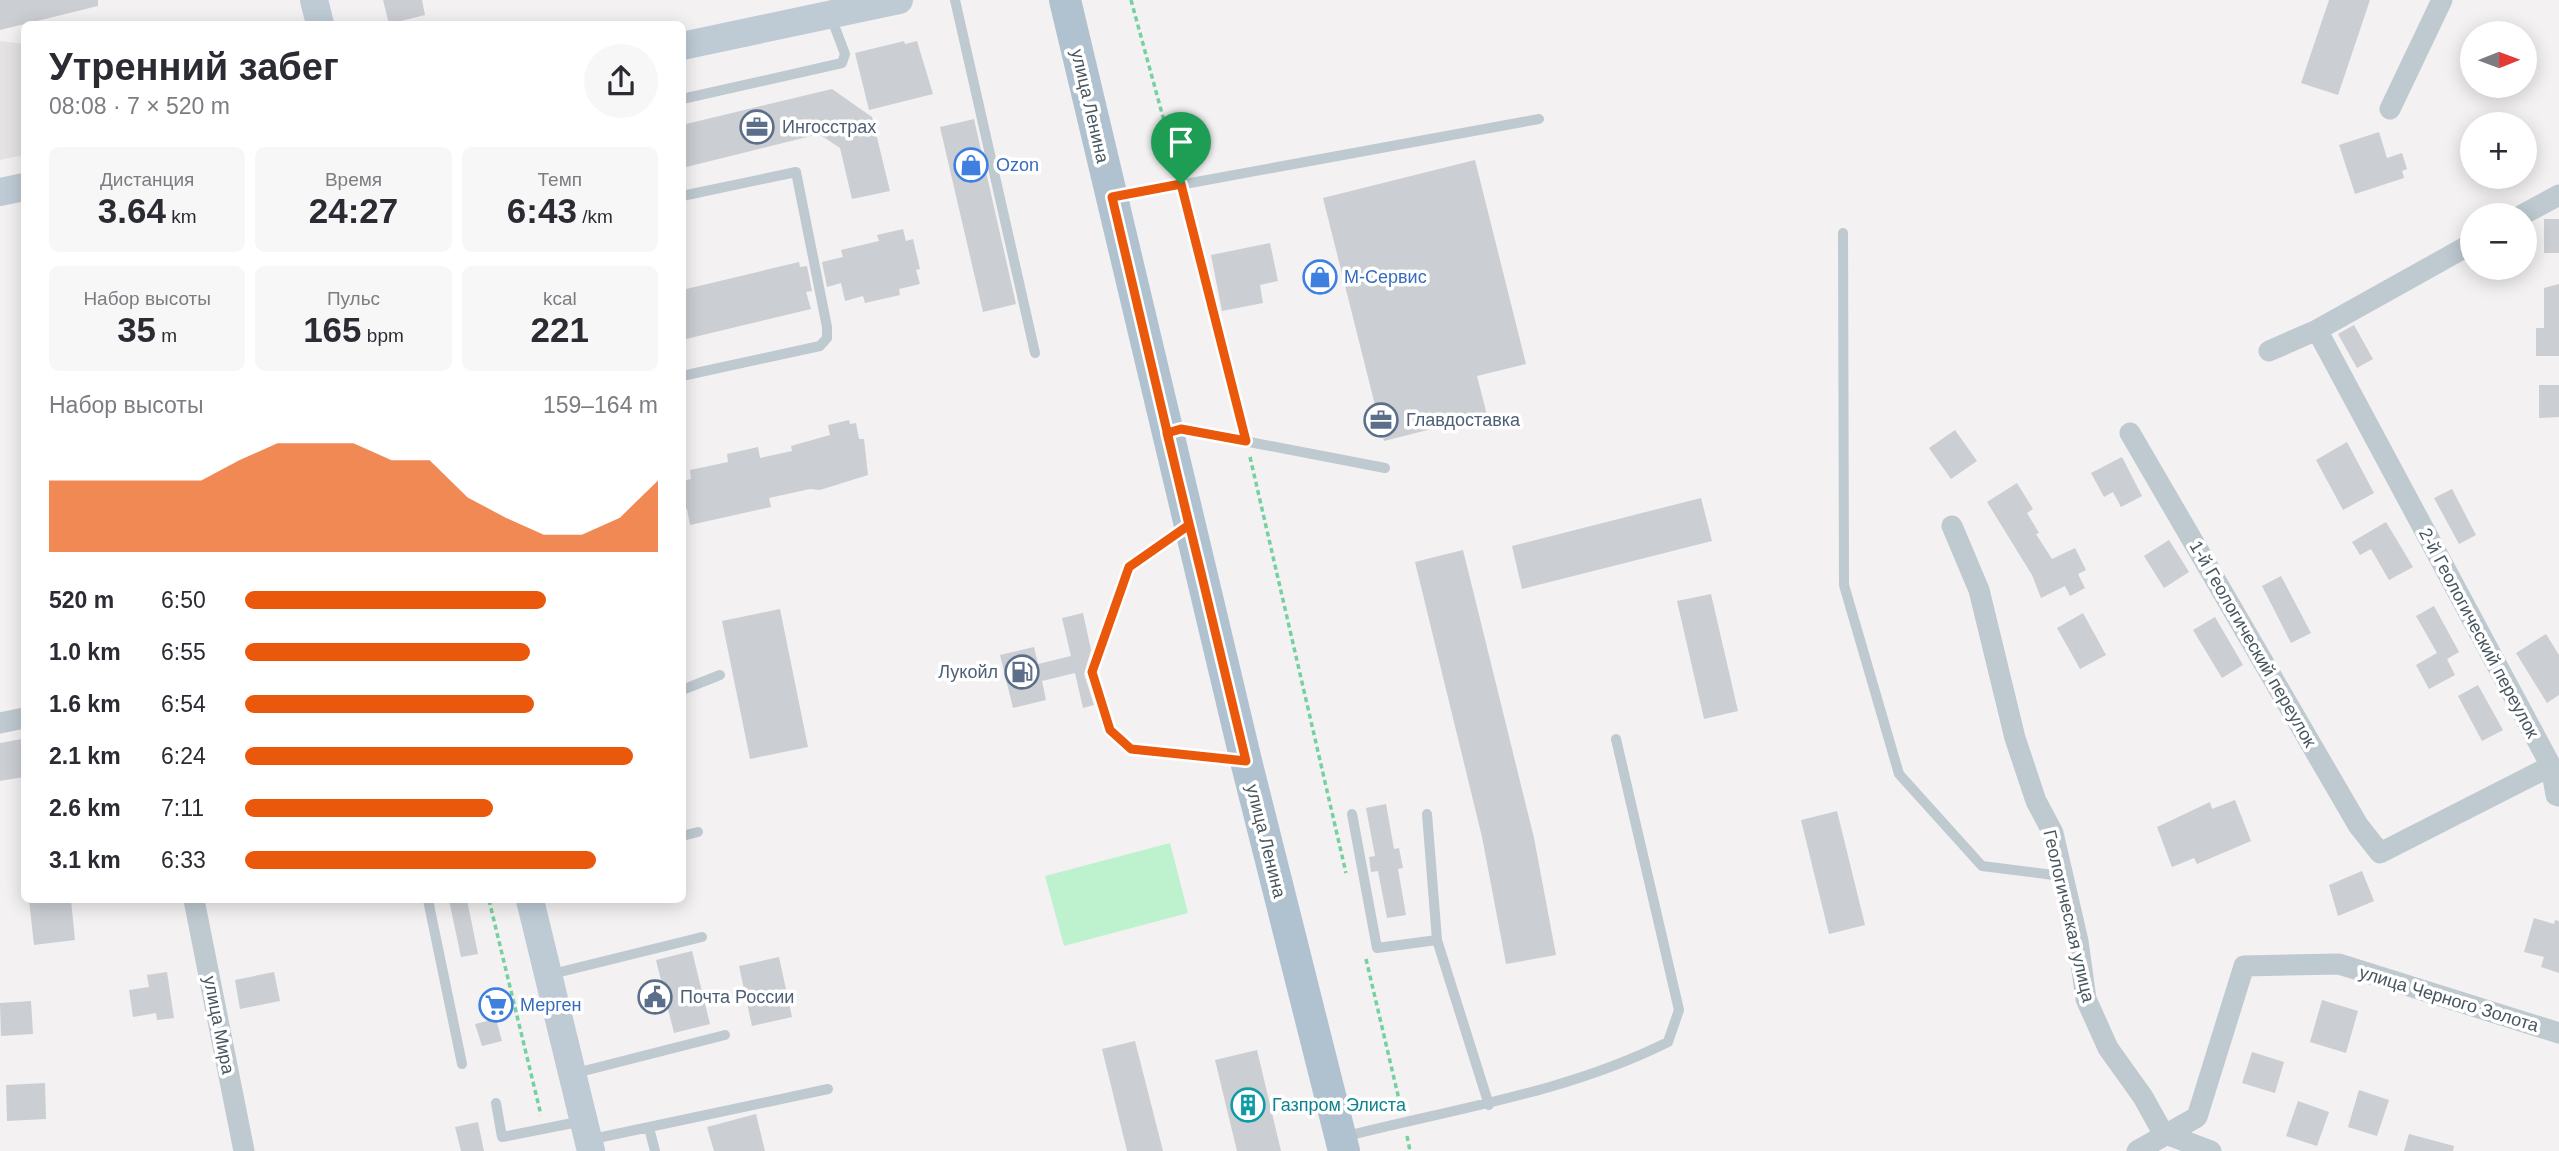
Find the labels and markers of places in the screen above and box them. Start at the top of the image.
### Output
office icon: Ингосстрах [738,108,776,146]
pin [1151,112,1211,184]
place label: Ингосстрах [782,117,876,137]
shop icon: Ozon [952,146,990,184]
place label: Ozon [996,155,1039,175]
shop icon: М-Сервис [1301,258,1339,296]
place label: М-Сервис [1344,267,1427,287]
office icon: Главдоставка [1362,401,1400,439]
place label: Главдоставка [1406,410,1521,430]
fuel station icon: Лукойл [1003,653,1041,691]
place label: Лукойл [938,662,998,682]
public building icon: Почта России [636,978,674,1016]
supermarket icon: Мерген [477,986,515,1024]
place label: Почта России [680,987,794,1007]
place label: Мерген [520,995,581,1015]
building icon: Газпром Элиста [1229,1086,1267,1124]
place label: Газпром Элиста [1272,1095,1407,1115]

